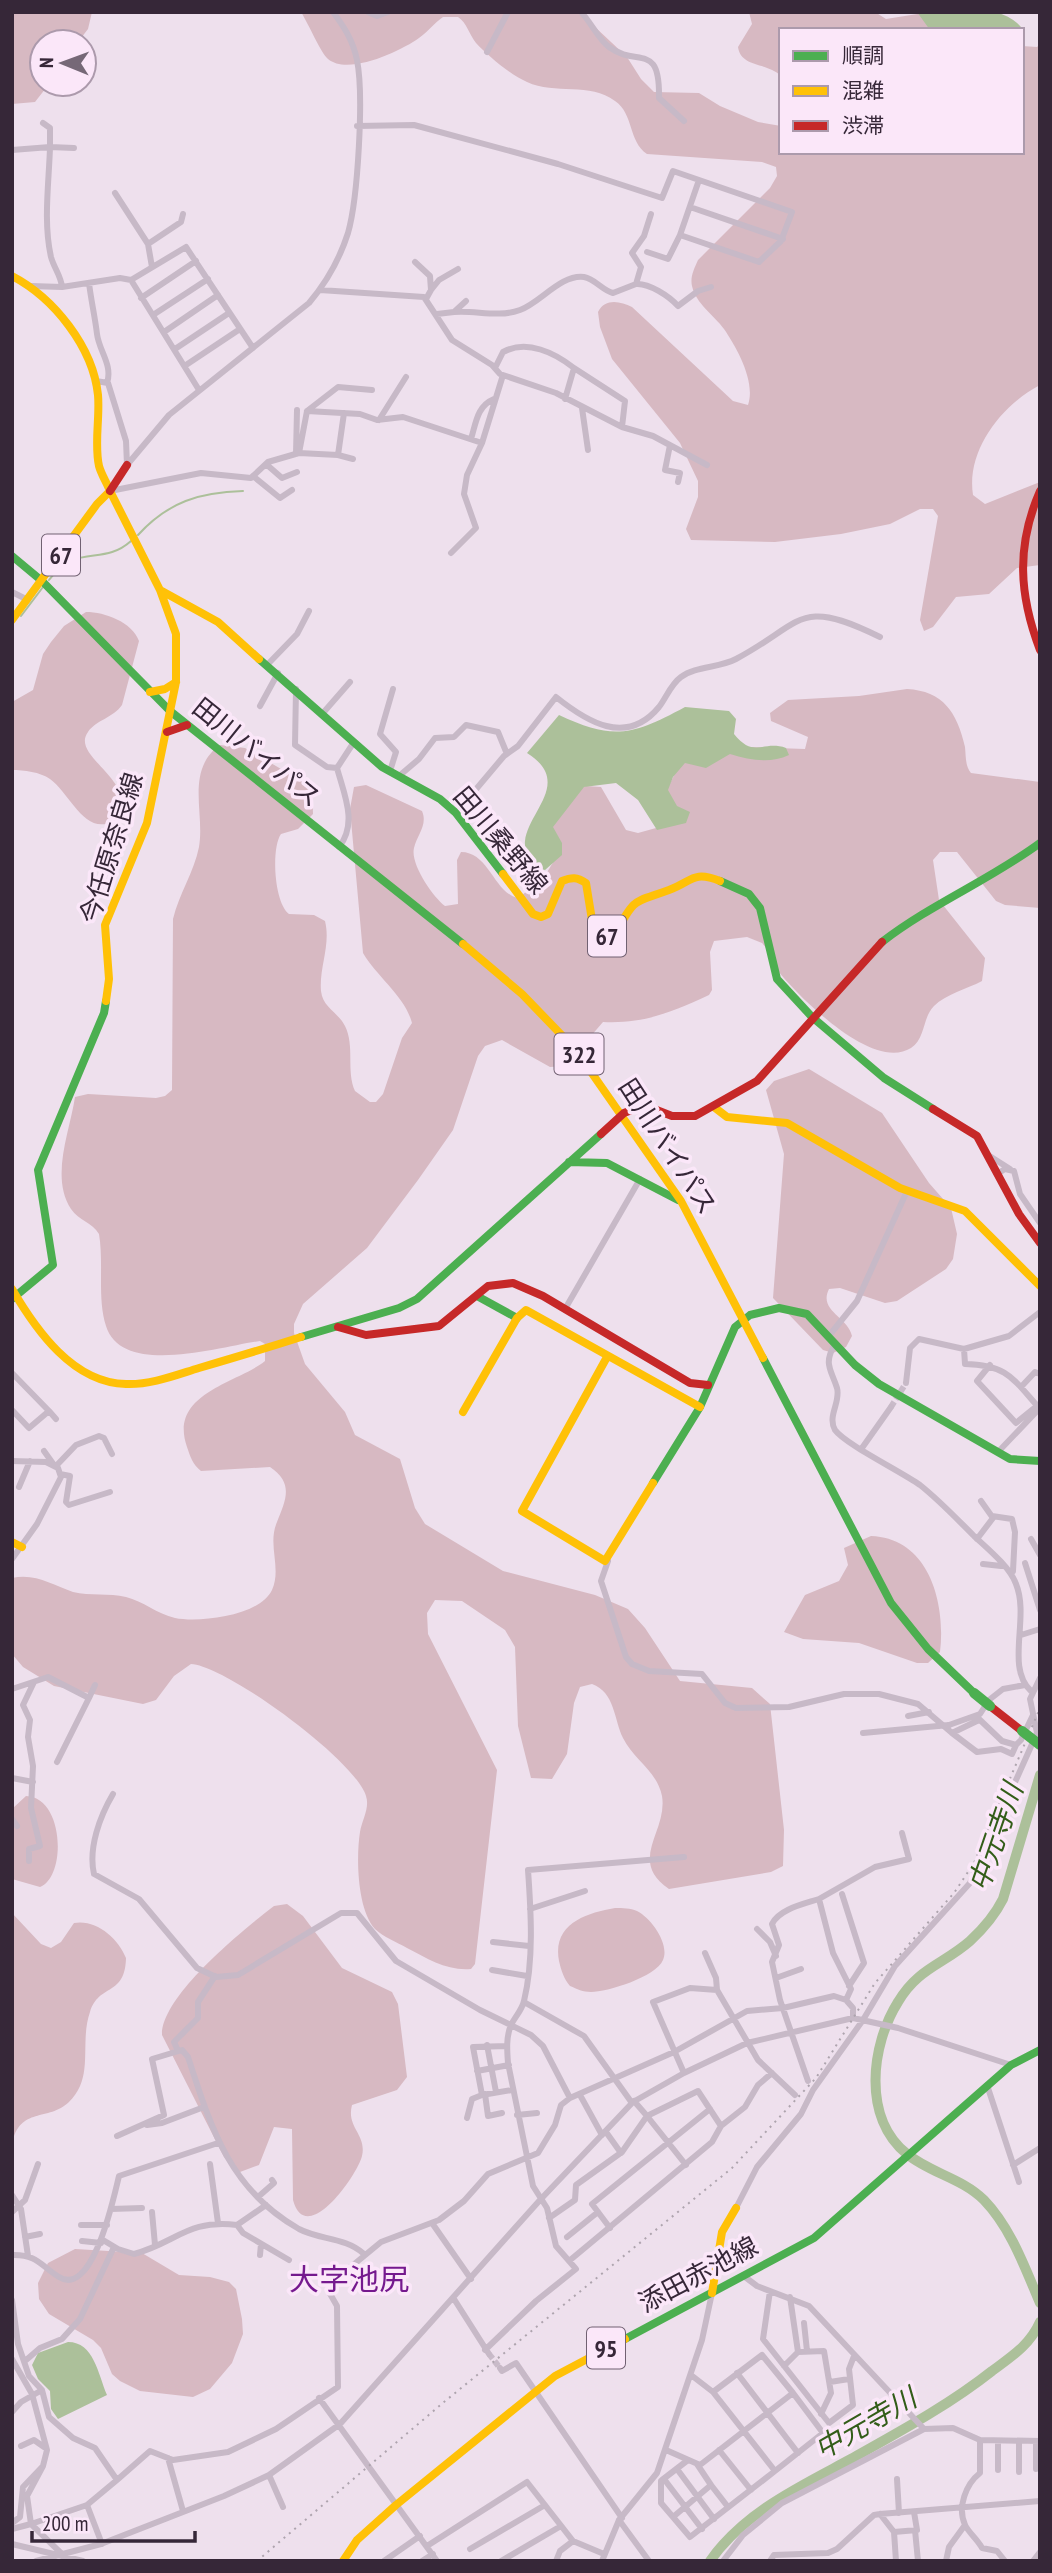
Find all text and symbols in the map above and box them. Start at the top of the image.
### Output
north arrow [28,28,98,98]
legend [779,28,1024,154]
text: 順調 [842,42,884,69]
text: N [34,57,58,68]
text: 混雑 [842,77,884,104]
text: 渋滞 [842,112,884,139]
road number: 67 [42,534,80,576]
street label: 田川バイパス [186,690,328,814]
street label: 今任原奈良線 [72,769,150,927]
street label: 田川桑野線 [447,780,555,900]
road number: 67 [588,916,626,956]
road number: 322 [554,1034,604,1074]
street label: 田川バイパス [612,1072,724,1220]
water label: 中元寺川 [959,1775,1032,1896]
street label: 添田赤池線 [633,2229,763,2319]
district label: 大字池尻 [289,2259,409,2298]
road number: 95 [587,2328,625,2368]
water label: 中元寺川 [807,2377,925,2467]
scale bar [32,2500,194,2544]
text: 200 m [42,2510,88,2537]

